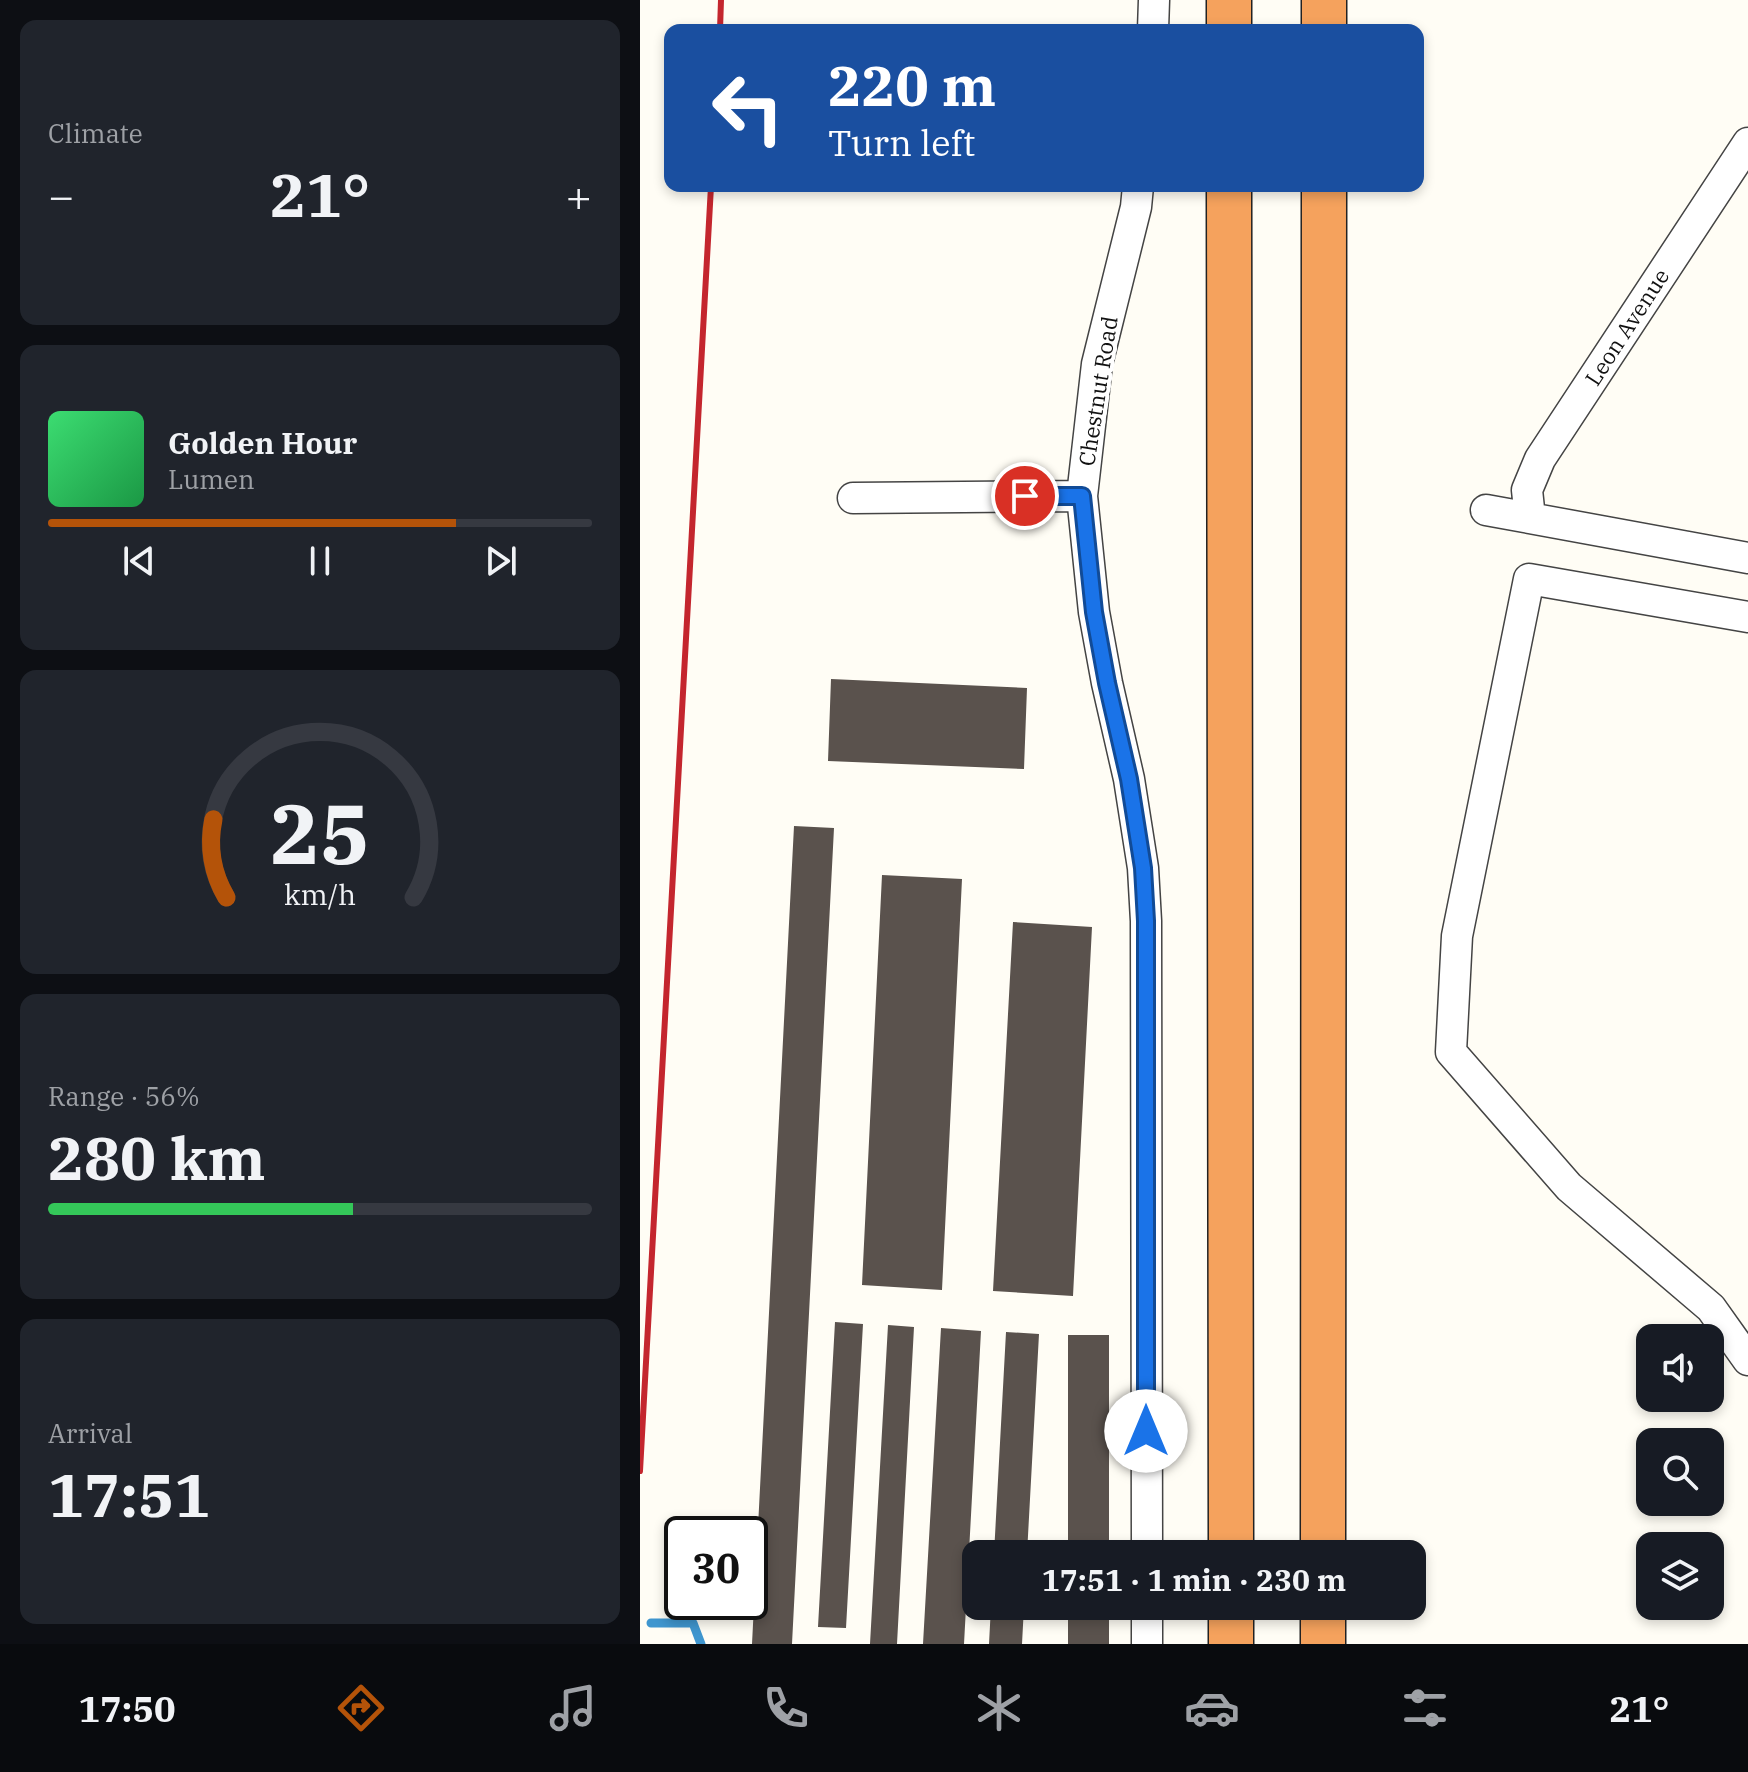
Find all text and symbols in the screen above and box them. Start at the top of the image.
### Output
text: 220 m [828,49,996,121]
icon: left [696,56,800,160]
text: Climate [48,116,143,150]
text: Turn left [828,119,975,166]
text: 21° [270,155,370,234]
text: − [48,167,74,224]
text: + [566,167,592,224]
street label: Leon Avenue [1578,263,1675,391]
street label: Chestnut Road [1071,314,1124,468]
text: Golden Hour [168,423,357,462]
text: Lumen [168,462,255,496]
pin [991,462,1059,530]
icon: arrive [1003,474,1047,518]
icon: previous [117,539,161,583]
icon: pause [298,539,342,583]
icon: next [479,539,523,583]
text: 25 [270,779,370,887]
text: km/h [284,876,356,913]
text: Range · 56% [48,1079,200,1113]
text: 280 km [48,1118,266,1197]
map controls [1636,1324,1724,1620]
button: sound [1636,1324,1724,1412]
position arrow [1104,1389,1188,1473]
text: Arrival [48,1416,133,1450]
button: search [1636,1428,1724,1516]
text: 17:51 [48,1455,210,1534]
speed limit sign: 30 [664,1516,768,1620]
button: layers [1636,1532,1724,1620]
text: 17:51 · 1 min · 230 m [1042,1560,1346,1599]
icon: directions [333,1680,389,1736]
icon: music [545,1680,601,1736]
icon: phone [758,1680,814,1736]
icon: climate [971,1680,1027,1736]
icon: car [1184,1680,1240,1736]
icon: filters [1397,1680,1453,1736]
text: 17:50 [78,1685,176,1732]
text: 21° [1609,1685,1670,1732]

